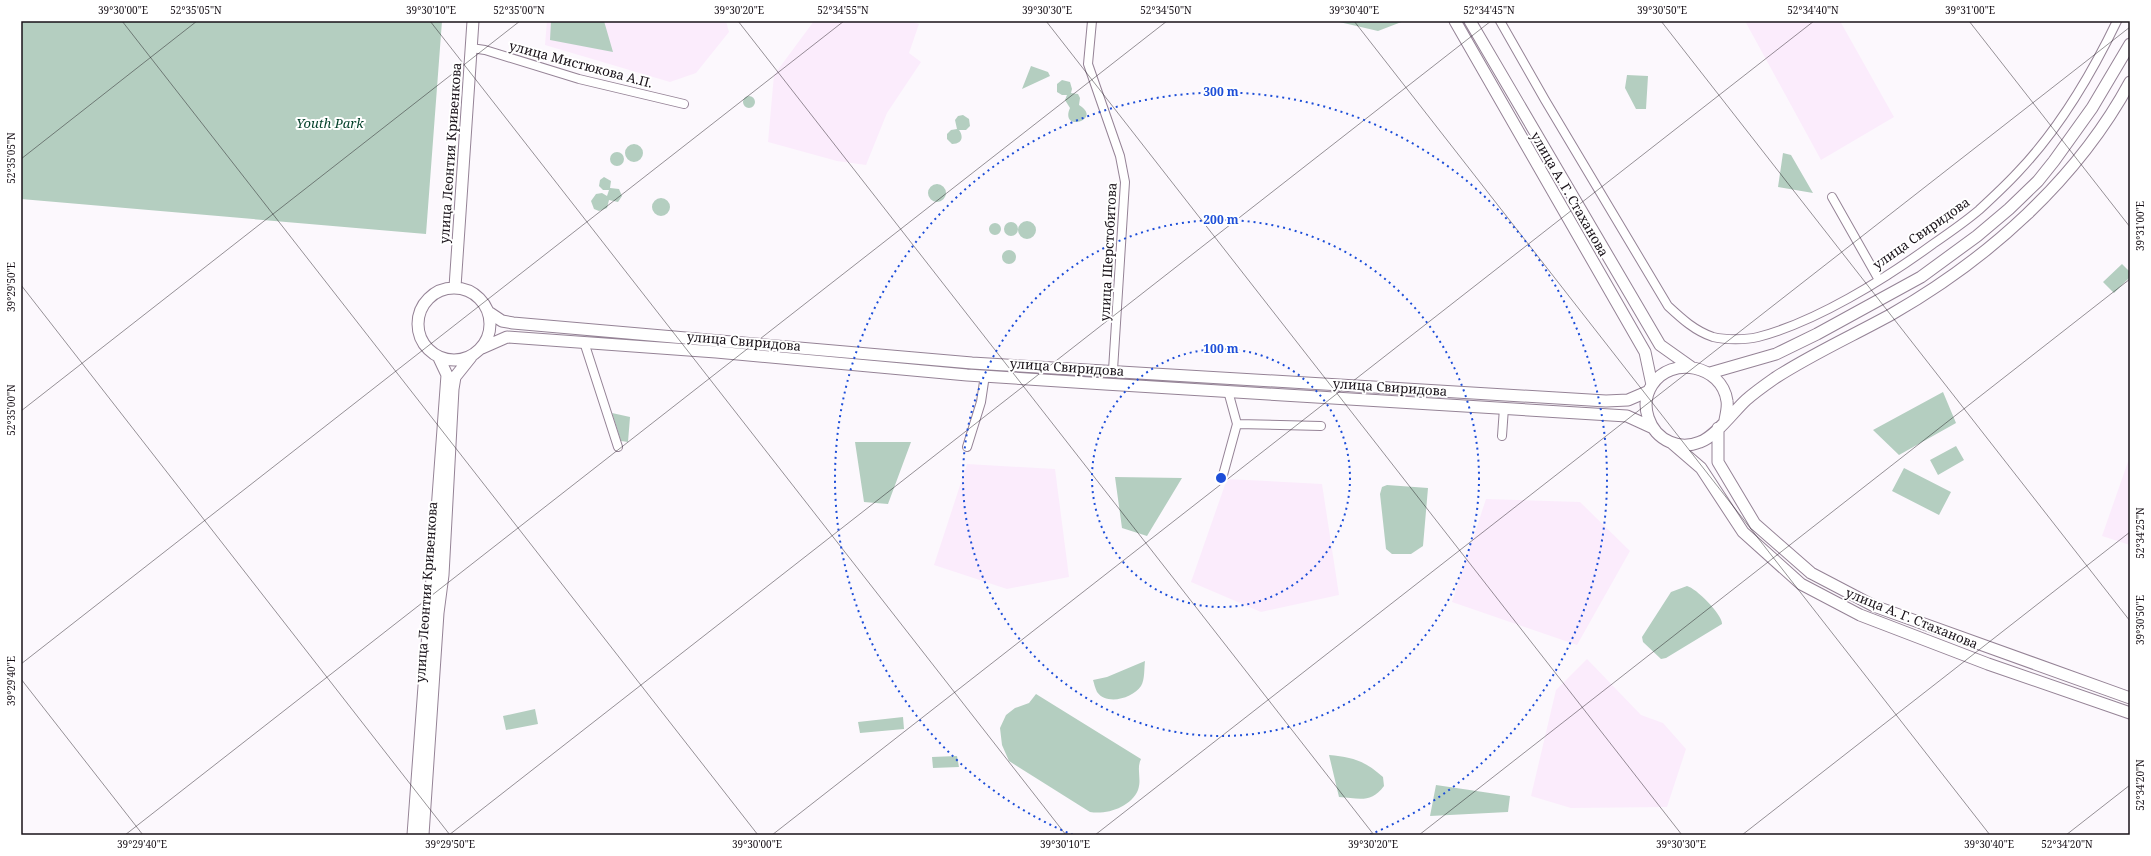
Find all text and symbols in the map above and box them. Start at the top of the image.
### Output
text: 39°30'00"E [98,3,148,17]
text: 52°35'05"N [170,3,222,17]
text: 39°30'10"E [406,3,456,17]
text: 52°35'00"N [493,3,545,17]
text: 39°30'20"E [714,3,764,17]
text: 52°34'55"N [817,3,869,17]
text: 39°30'30"E [1022,3,1072,17]
text: 52°34'50"N [1140,3,1192,17]
text: 39°30'40"E [1329,3,1379,17]
text: 52°34'45"N [1463,3,1515,17]
text: 39°30'50"E [1637,3,1687,17]
text: 52°34'40"N [1787,3,1839,17]
text: 39°31'00"E [1945,3,1995,17]
street label: улица Мистюкова А.П. [507,36,655,92]
street label: улица Леонтия Кривенкова [435,62,465,244]
text: 300 m [1203,83,1239,100]
park label: Youth Park [296,114,364,132]
street label: улица А. Г. Стаханова [1527,128,1613,260]
text: 52°35'05"N [4,132,18,184]
street label: улица Шерстобитова [1095,182,1121,322]
street label: улица Свиридова [1869,193,1973,273]
text: 39°31'00"E [2133,201,2147,251]
text: 200 m [1203,211,1239,228]
text: 39°29'50"E [4,262,18,312]
street label: улица Свиридова [686,327,802,355]
text: 100 m [1203,340,1239,357]
street label: улица Свиридова [1009,354,1125,380]
street label: улица Свиридова [1332,374,1448,400]
text: 52°35'00"N [4,384,18,436]
centre of rings [1214,471,1228,485]
street label: улица Леонтия Кривенкова [411,501,441,683]
text: 52°34'25"N [2133,507,2147,559]
street label: улица А. Г. Стаханова [1843,583,1981,653]
text: 39°30'50"E [2133,595,2147,645]
text: 39°29'40"E [4,656,18,706]
text: 52°34'20"N [2133,759,2147,811]
text: 39°29'40"E [117,837,167,851]
text: 39°29'50"E [425,837,475,851]
text: 39°30'00"E [732,837,782,851]
text: 39°30'10"E [1040,837,1090,851]
text: 39°30'20"E [1348,837,1398,851]
text: 39°30'30"E [1656,837,1706,851]
text: 39°30'40"E [1964,837,2014,851]
text: 52°34'20"N [2041,837,2093,851]

